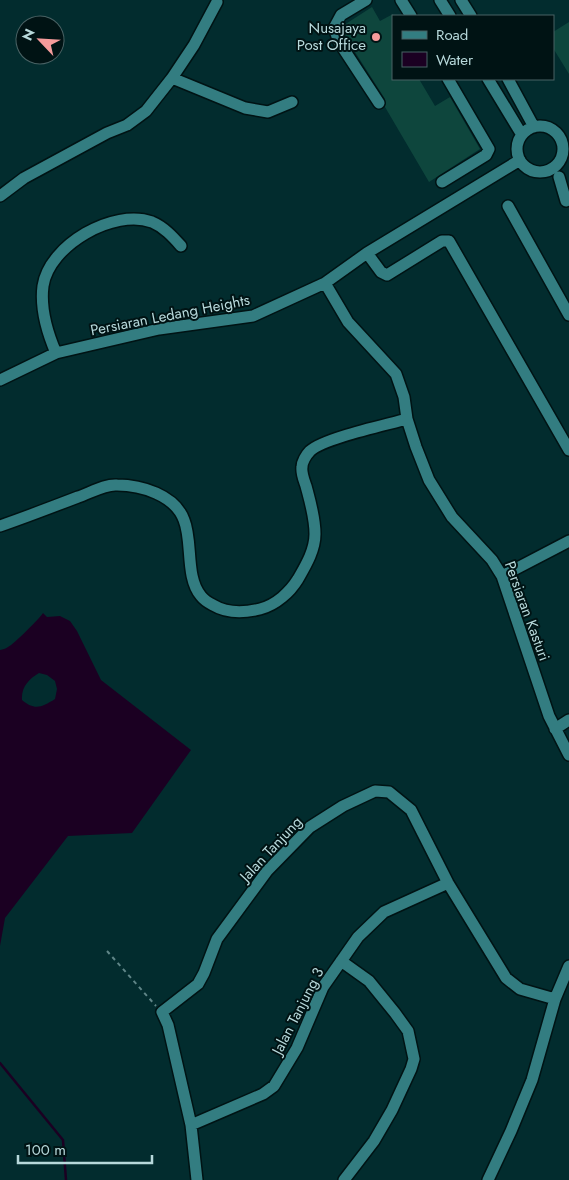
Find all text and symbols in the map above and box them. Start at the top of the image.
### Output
north arrow [15,15,65,65]
legend [392,15,554,80]
place label: Nusajaya Post Office [297,17,366,56]
text: Road [436,24,468,46]
text: N [17,25,40,44]
marker: Nusajaya Post Office [370,31,382,43]
text: Water [436,49,474,71]
street label: Persiaran Ledang Heights [88,289,252,341]
street label: Persiaran Kasturi [499,558,555,664]
street label: Jalan Tanjung [233,811,307,888]
street label: Jalan Tanjung 3 [266,964,329,1060]
scale bar [18,1132,151,1164]
text: 100 m [25,1139,66,1161]

